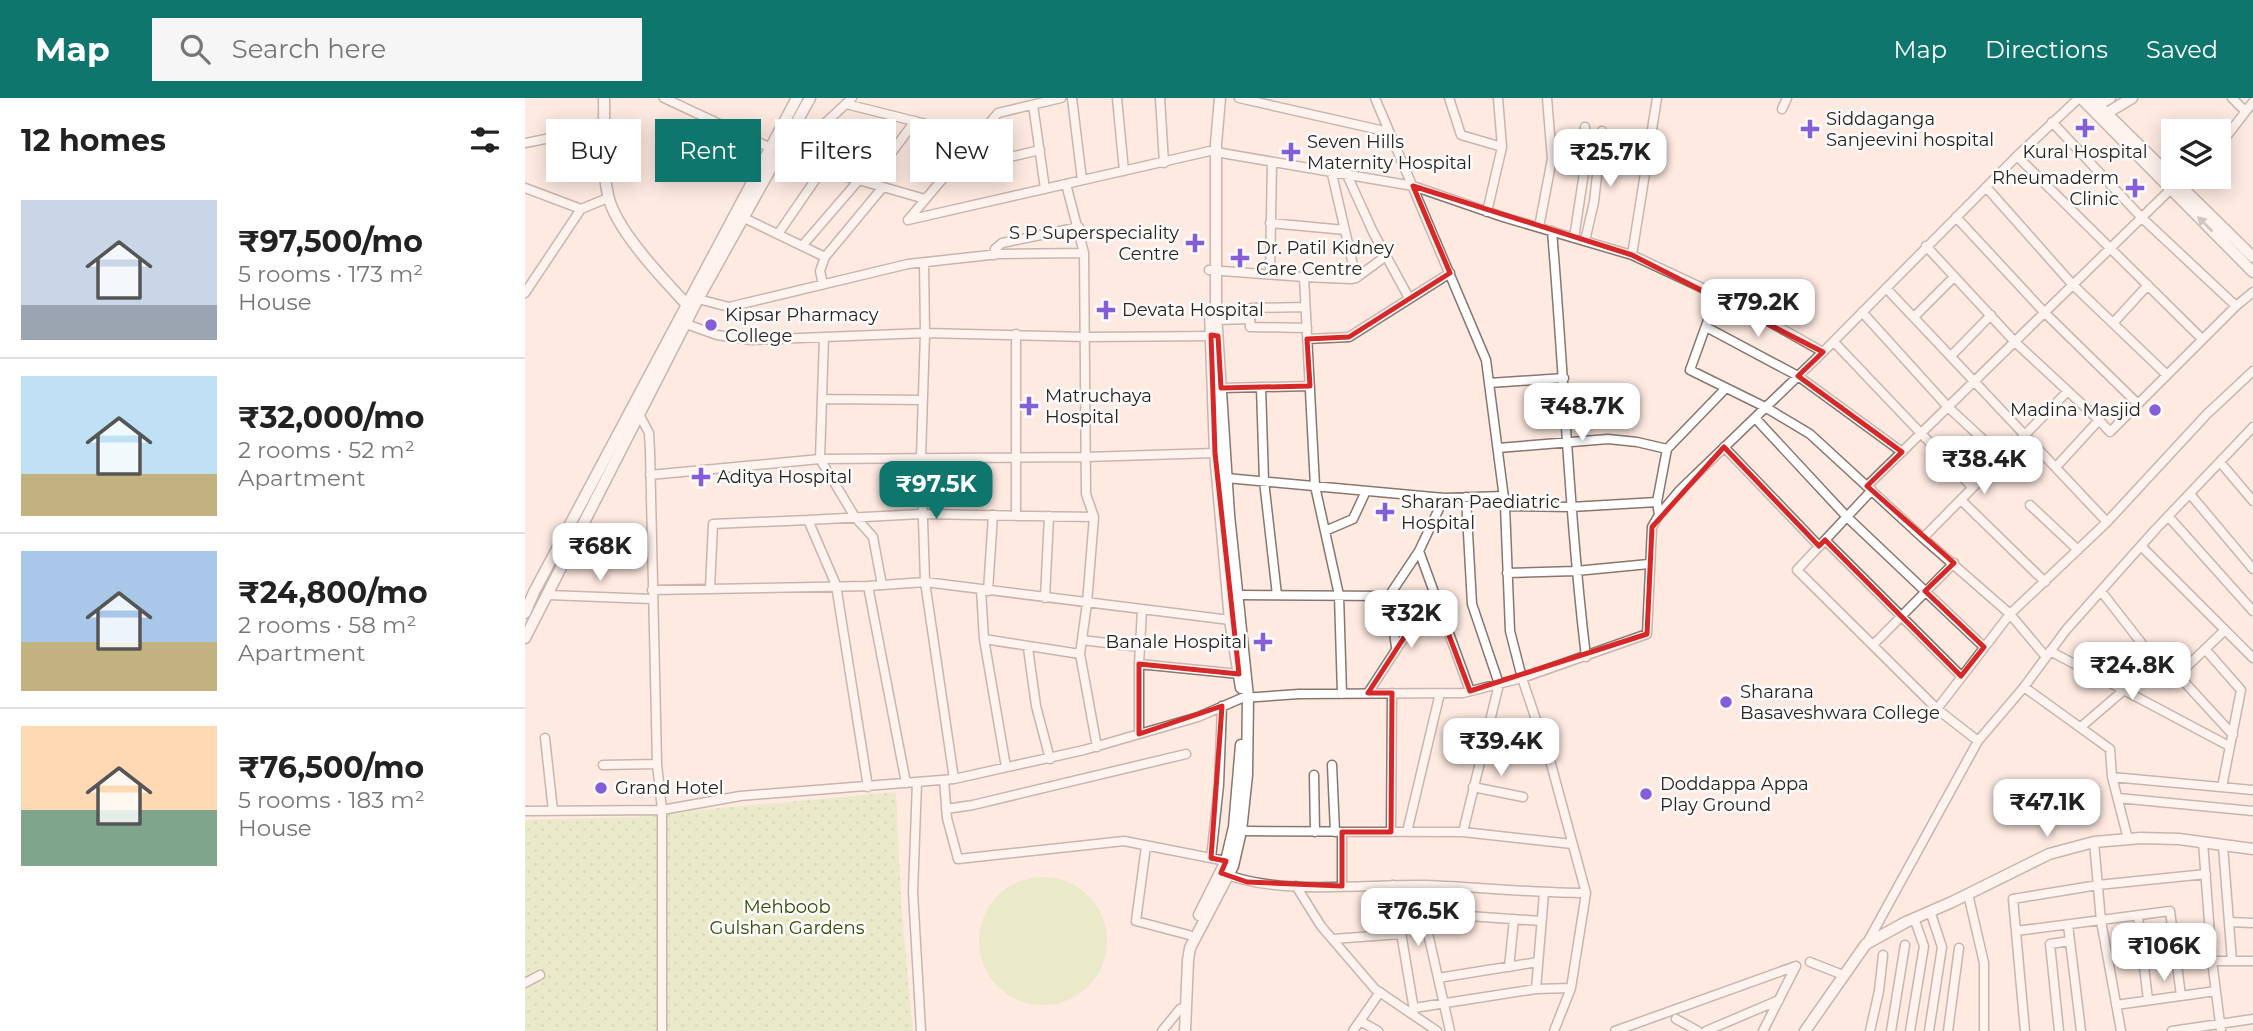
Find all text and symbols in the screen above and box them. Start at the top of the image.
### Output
search box [152,18,642,81]
text: Map [35,29,110,69]
icon: search [176,30,214,68]
text: Search here [232,33,386,65]
text: Map [1894,35,1947,64]
text: Directions [1985,35,2108,64]
text: Saved [2146,35,2218,64]
place label: Siddaganga Sanjeevini hospital [1826,108,1994,151]
marker: Kural Hospital [2075,118,2095,138]
chip: Buy [546,119,641,182]
chip: Rent [655,119,761,182]
chip: Filters [775,119,896,182]
chip: New [910,119,1013,182]
marker: Siddaganga Sanjeevini hospital [1800,119,1820,139]
map controls [2161,119,2231,189]
button: layers [2161,119,2231,189]
icon: filters [466,121,504,159]
text: 12 homes [21,122,166,159]
pin: ₹25.7K [1553,130,1667,189]
place label: Seven Hills Maternity Hospital [1307,131,1472,174]
text: ₹25.7K [1570,138,1650,166]
place label: Kural Hospital [2022,141,2148,163]
marker: Seven Hills Maternity Hospital [1281,142,1301,162]
place label: Rheumaderm Clinic [1992,167,2119,210]
marker: Rheumaderm Clinic [2125,178,2145,198]
one-way arrow [2197,216,2213,233]
place label: S P Superspeciality Centre [1009,222,1179,265]
text: ₹97,500/mo [238,223,423,260]
icon: home [77,228,161,312]
marker: S P Superspeciality Centre [1185,233,1205,253]
place label: Dr. Patil Kidney Care Centre [1256,237,1394,280]
marker: Dr. Patil Kidney Care Centre [1230,248,1250,268]
text: 5 rooms · 173 m² [238,260,423,288]
pin: ₹79.2K [1701,280,1815,339]
text: House [238,288,312,316]
text: ₹79.2K [1717,288,1799,316]
place label: Devata Hospital [1122,299,1264,321]
marker: Devata Hospital [1096,300,1116,320]
place label: Kipsar Pharmacy College [725,304,879,347]
marker: Kipsar Pharmacy College [703,317,719,333]
pin: ₹48.7K [1525,384,1639,443]
place label: Matruchaya Hospital [1045,385,1152,428]
text: ₹48.7K [1540,392,1624,420]
marker: Matruchaya Hospital [1019,396,1039,416]
text: ₹32,000/mo [238,399,424,436]
place label: Madina Masjid [2010,399,2141,421]
marker: Madina Masjid [2147,402,2163,418]
icon: home [77,404,161,488]
text: 2 rooms · 52 m² [238,436,415,464]
pin: ₹38.4K [1927,436,2041,496]
text: ₹38.4K [1942,445,2026,473]
pin: ₹97.5K [879,462,993,521]
text: Apartment [238,464,366,492]
place label: Aditya Hospital [717,466,852,488]
marker: Aditya Hospital [691,467,711,487]
text: ₹97.5K [895,470,977,498]
place label: Sharan Paediatric Hospital [1401,491,1560,534]
marker: Sharan Paediatric Hospital [1375,502,1395,522]
pin: ₹68K [559,524,641,583]
text: ₹68K [568,532,632,560]
text: ₹24,800/mo [238,574,428,611]
icon: home [77,579,161,663]
pin: ₹32K [1370,590,1452,650]
text: ₹32K [1381,599,1441,627]
text: 2 rooms · 58 m² [238,611,416,639]
place label: Banale Hospital [1106,631,1247,653]
marker: Banale Hospital [1253,632,1273,652]
text: Apartment [238,639,366,667]
pin: ₹24.8K [2075,642,2189,702]
text: ₹24.8K [2090,651,2174,679]
place label: Sharana Basaveshwara College [1740,681,1940,724]
marker: Sharana Basaveshwara College [1718,694,1734,710]
pin: ₹39.4K [1444,718,1558,778]
text: ₹39.4K [1459,727,1543,755]
text: ₹76,500/mo [238,749,424,786]
icon: home [77,754,161,838]
place label: Doddappa Appa Play Ground [1660,773,1809,816]
place label: Grand Hotel [615,777,724,799]
marker: Grand Hotel [593,780,609,796]
pin: ₹47.1K [1990,780,2104,839]
text: 5 rooms · 183 m² [238,786,425,814]
marker: Doddappa Appa Play Ground [1638,786,1654,802]
text: ₹47.1K [2009,788,2085,816]
text: House [238,814,312,842]
pin: ₹76.5K [1361,888,1475,948]
park label: Mehboob Gulshan Gardens [710,896,865,939]
text: ₹76.5K [1377,897,1459,925]
pin: ₹106K [2115,924,2213,983]
text: ₹106K [2127,932,2201,960]

